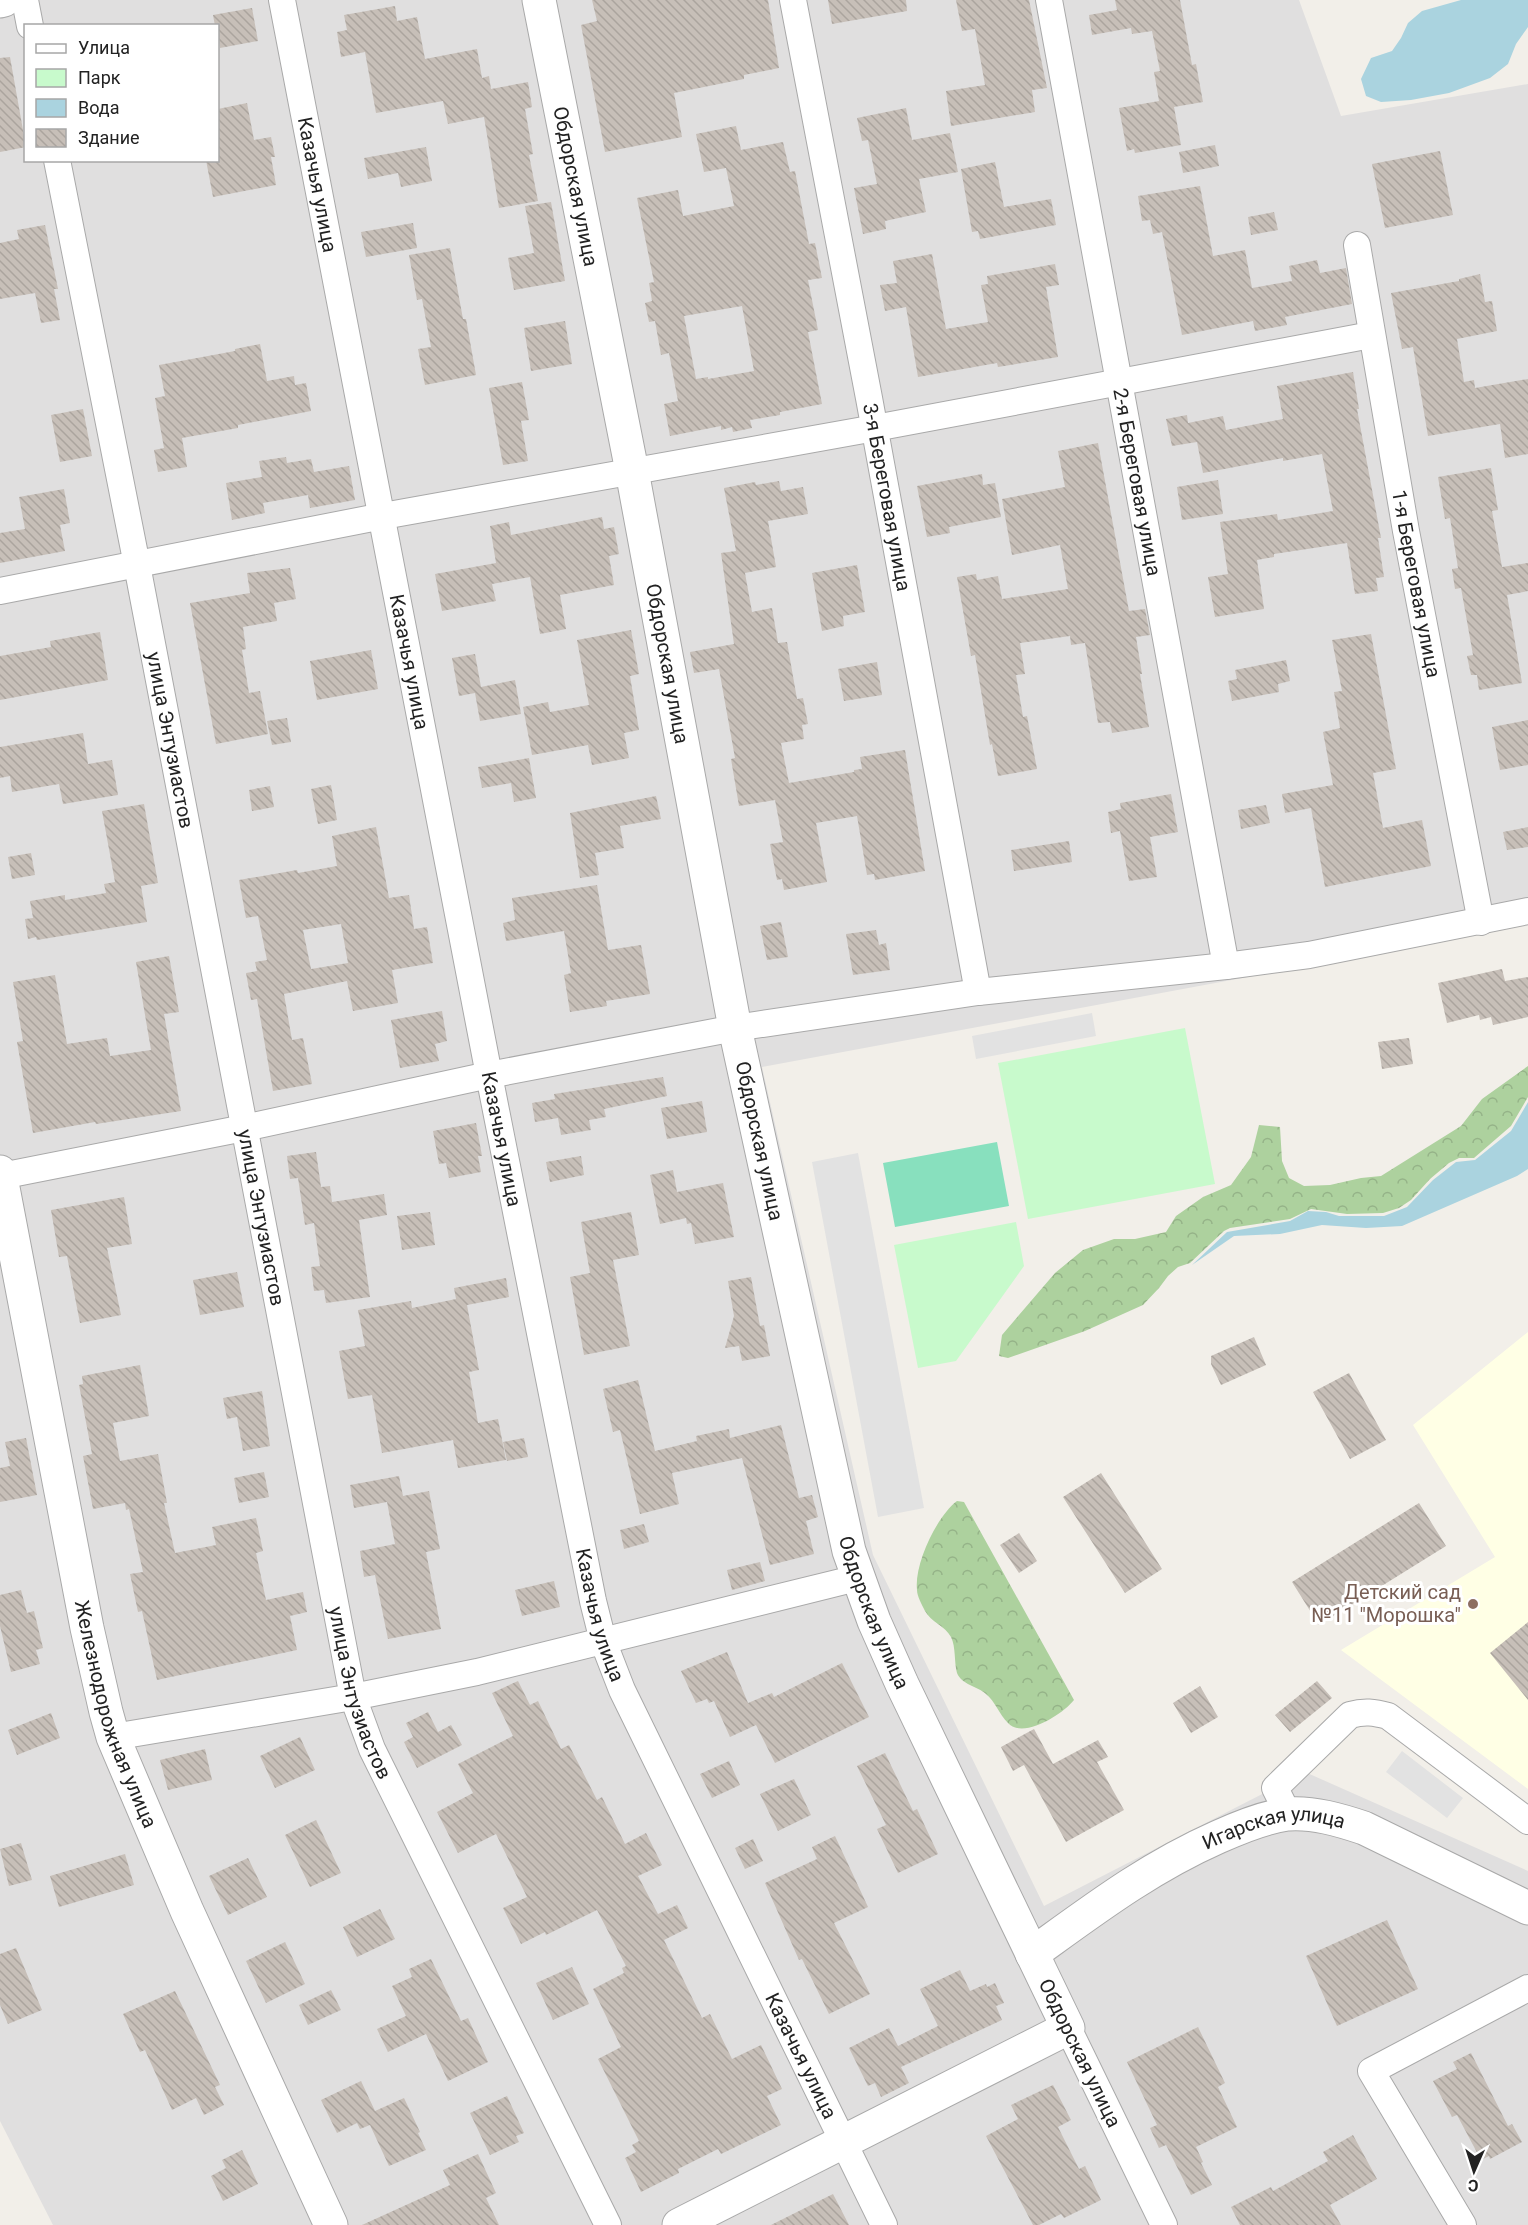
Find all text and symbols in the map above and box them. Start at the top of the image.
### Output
legend [24,24,219,162]
text: Улица [78,37,130,58]
text: Парк [78,67,121,88]
text: Вода [78,97,120,118]
street label: Обдорская улица [548,104,603,268]
street label: Казачья улица [293,115,342,254]
text: Здание [78,127,140,148]
street label: 2-я Береговая улица [1108,386,1166,578]
street label: 3-я Береговая улица [858,401,916,593]
street label: 1-я Береговая улица [1387,488,1446,680]
street label: Обдорская улица [641,582,694,746]
street label: Казачья улица [385,592,434,732]
street label: улица Энтузиастов [142,650,199,830]
street label: Обдорская улица [731,1059,789,1223]
street label: Казачья улица [477,1069,527,1209]
street label: улица Энтузиастов [233,1127,290,1308]
street label: Обдорская улица [834,1534,915,1693]
street label: Казачья улица [571,1546,630,1685]
place label: Детский сад №11 "Морошка" [1311,1580,1461,1627]
marker: Детский сад №11 "Морошка" [1466,1597,1480,1611]
street label: Железнодорожная улица [70,1598,162,1831]
street label: улица Энтузиастов [324,1604,397,1783]
street label: Игарская улица [1198,1802,1348,1855]
street label: Обдорская улица [1034,1975,1126,2131]
street label: Казачья улица [760,1989,842,2123]
north arrow [1444,2141,1504,2201]
text: С [1468,2176,1479,2195]

